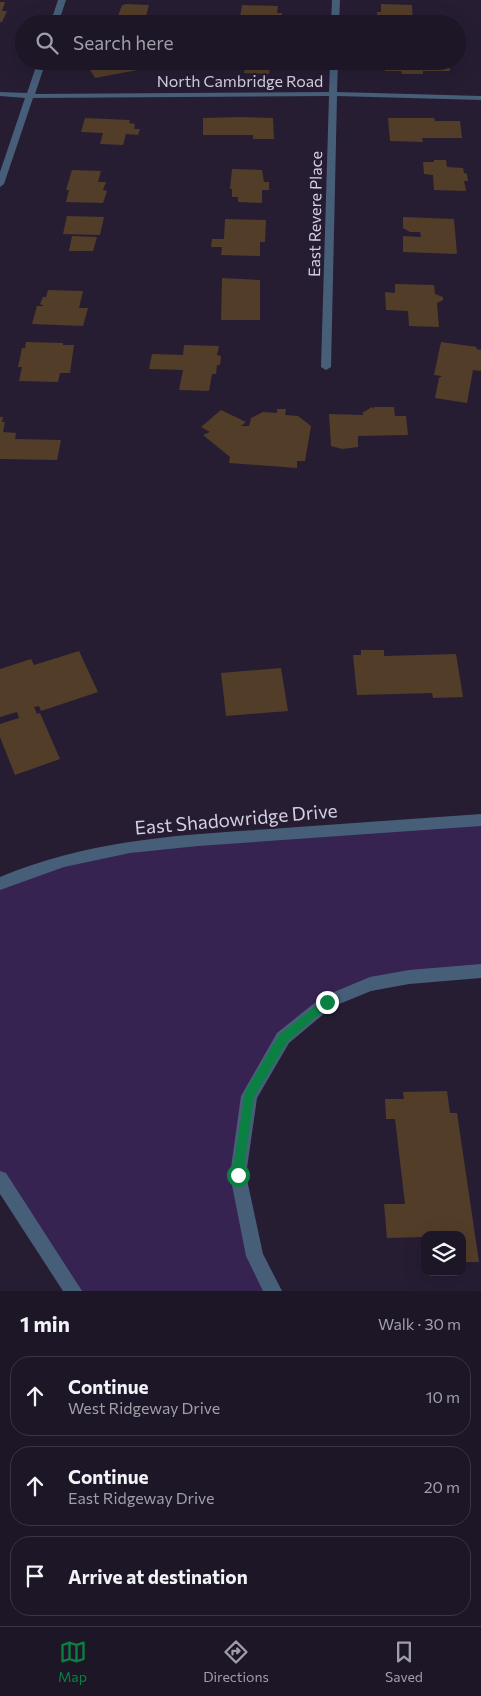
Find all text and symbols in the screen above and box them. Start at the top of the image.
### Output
search box [15,15,466,70]
icon: search [33,29,61,57]
text: Search here [73,31,173,54]
street label: North Cambridge Road [157,71,323,90]
street label: East Revere Place [304,151,325,277]
street label: East Shadowridge Drive [134,798,338,839]
route end [316,991,339,1014]
route start [227,1164,250,1187]
map controls [421,1231,466,1276]
button: layers [421,1231,466,1276]
text: 1 min [20,1311,70,1336]
text: Walk · 30 m [378,1314,461,1333]
text: Continue [68,1375,148,1398]
icon: ahead [21,1382,49,1410]
text: 10 m [426,1387,460,1406]
text: West Ridgeway Drive [68,1398,220,1417]
text: Continue [68,1465,148,1488]
icon: ahead [21,1472,49,1500]
text: 20 m [424,1477,460,1496]
text: East Ridgeway Drive [68,1488,214,1507]
icon: arrive [21,1562,49,1590]
text: Arrive at destination [68,1565,248,1588]
tab: Map [58,1638,87,1685]
tab: Directions [203,1638,269,1685]
tab: Saved [385,1638,423,1685]

